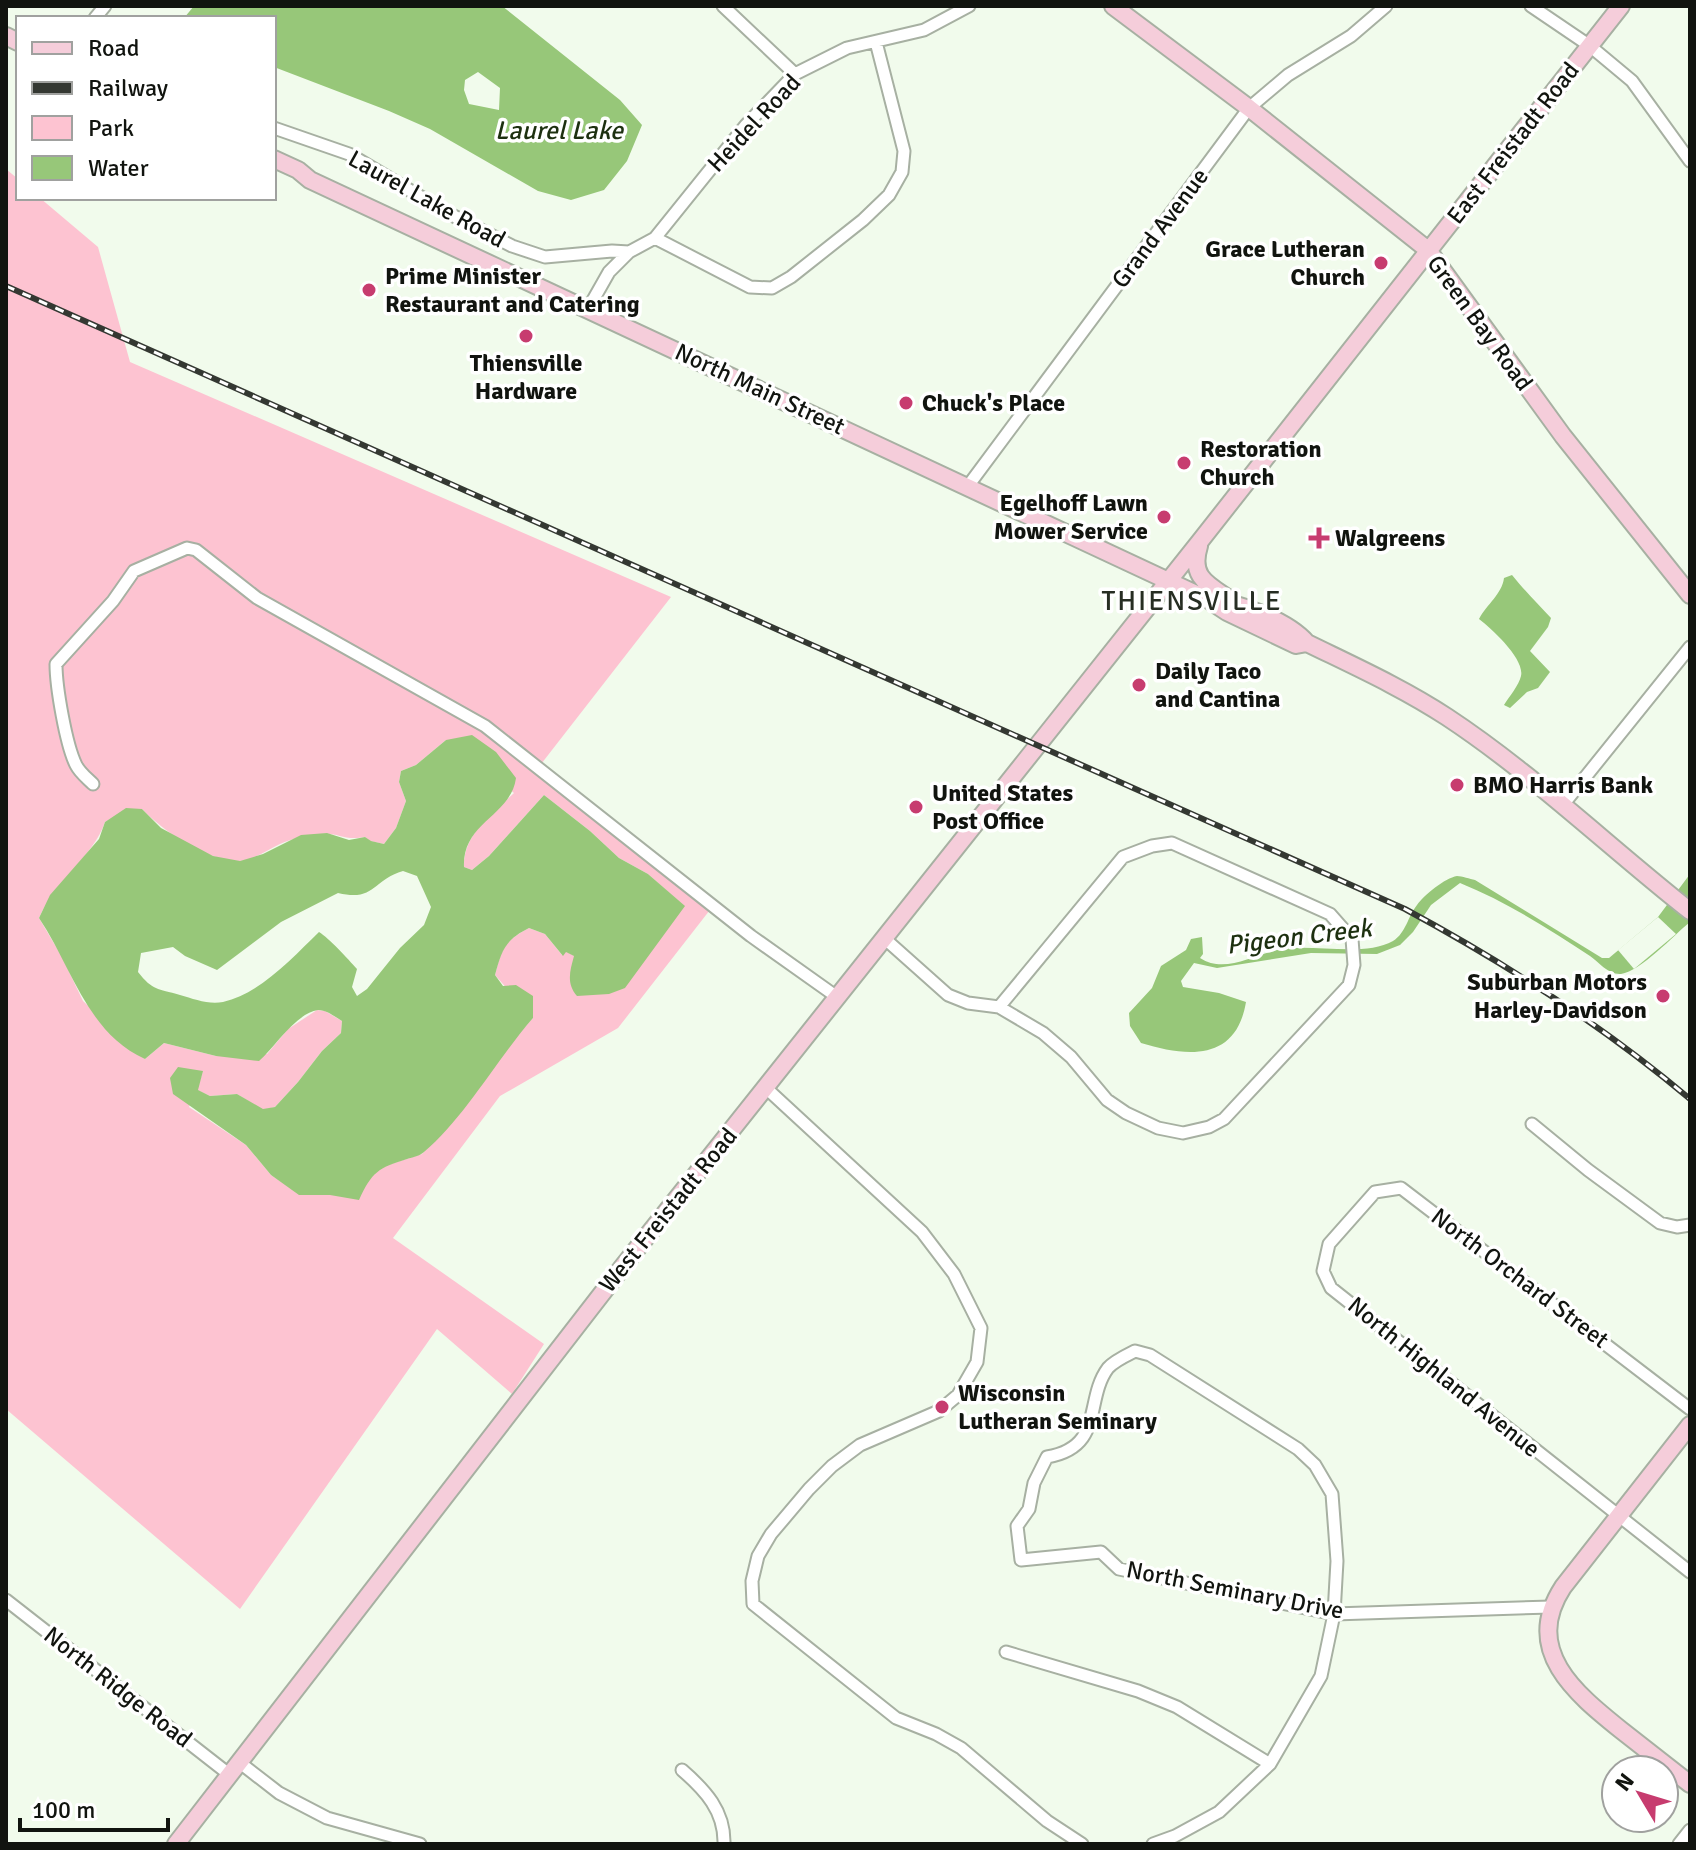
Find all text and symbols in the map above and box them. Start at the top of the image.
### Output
legend [16,16,276,200]
text: Road [88,33,139,63]
street label: East Freistadt Road [1440,56,1586,230]
street label: Heidel Road [701,68,807,178]
text: Railway [88,73,168,103]
text: Park [88,113,134,143]
water label: Laurel Lake [495,115,625,147]
street label: Laurel Lake Road [343,143,511,255]
text: Water [88,153,149,183]
street label: Grand Avenue [1105,162,1215,294]
place label: Grace Lutheran Church [1205,234,1365,292]
street label: Green Bay Road [1421,249,1539,397]
marker: Grace Lutheran Church [1372,254,1390,272]
place label: Prime Minister Restaurant and Catering [385,261,640,319]
marker: Prime Minister Restaurant and Catering [360,281,378,299]
marker: Thiensville Hardware [517,327,535,345]
street label: North Main Street [670,337,850,441]
place label: Thiensville Hardware [470,348,582,406]
place label: Chuck's Place [922,388,1065,418]
marker: Chuck's Place [897,394,915,412]
place label: Restoration Church [1200,434,1322,492]
marker: Restoration Church [1175,454,1193,472]
place label: Egelhoff Lawn Mower Service [994,488,1148,546]
marker: Egelhoff Lawn Mower Service [1155,508,1173,526]
place label: Walgreens [1335,523,1446,553]
marker: Walgreens [1310,529,1328,547]
district label: THIENSVILLE [1101,584,1283,618]
place label: Daily Taco and Cantina [1155,656,1280,714]
marker: Daily Taco and Cantina [1130,676,1148,694]
place label: BMO Harris Bank [1473,770,1653,800]
marker: BMO Harris Bank [1448,776,1466,794]
place label: United States Post Office [932,778,1073,836]
marker: United States Post Office [907,798,925,816]
water label: Pigeon Creek [1225,912,1375,962]
place label: Suburban Motors Harley-Davidson [1467,967,1647,1025]
marker: Suburban Motors Harley-Davidson [1654,987,1672,1005]
street label: West Freistadt Road [592,1122,744,1298]
street label: North Orchard Street [1425,1201,1615,1355]
street label: North Highland Avenue [1342,1290,1546,1464]
place label: Wisconsin Lutheran Seminary [958,1378,1157,1436]
marker: Wisconsin Lutheran Seminary [933,1398,951,1416]
street label: North Seminary Drive [1124,1554,1346,1626]
street label: North Ridge Road [38,1620,198,1754]
north arrow [1600,1754,1680,1834]
text: N [1609,1768,1640,1796]
scale bar [20,1782,168,1832]
text: 100 m [32,1795,95,1825]

